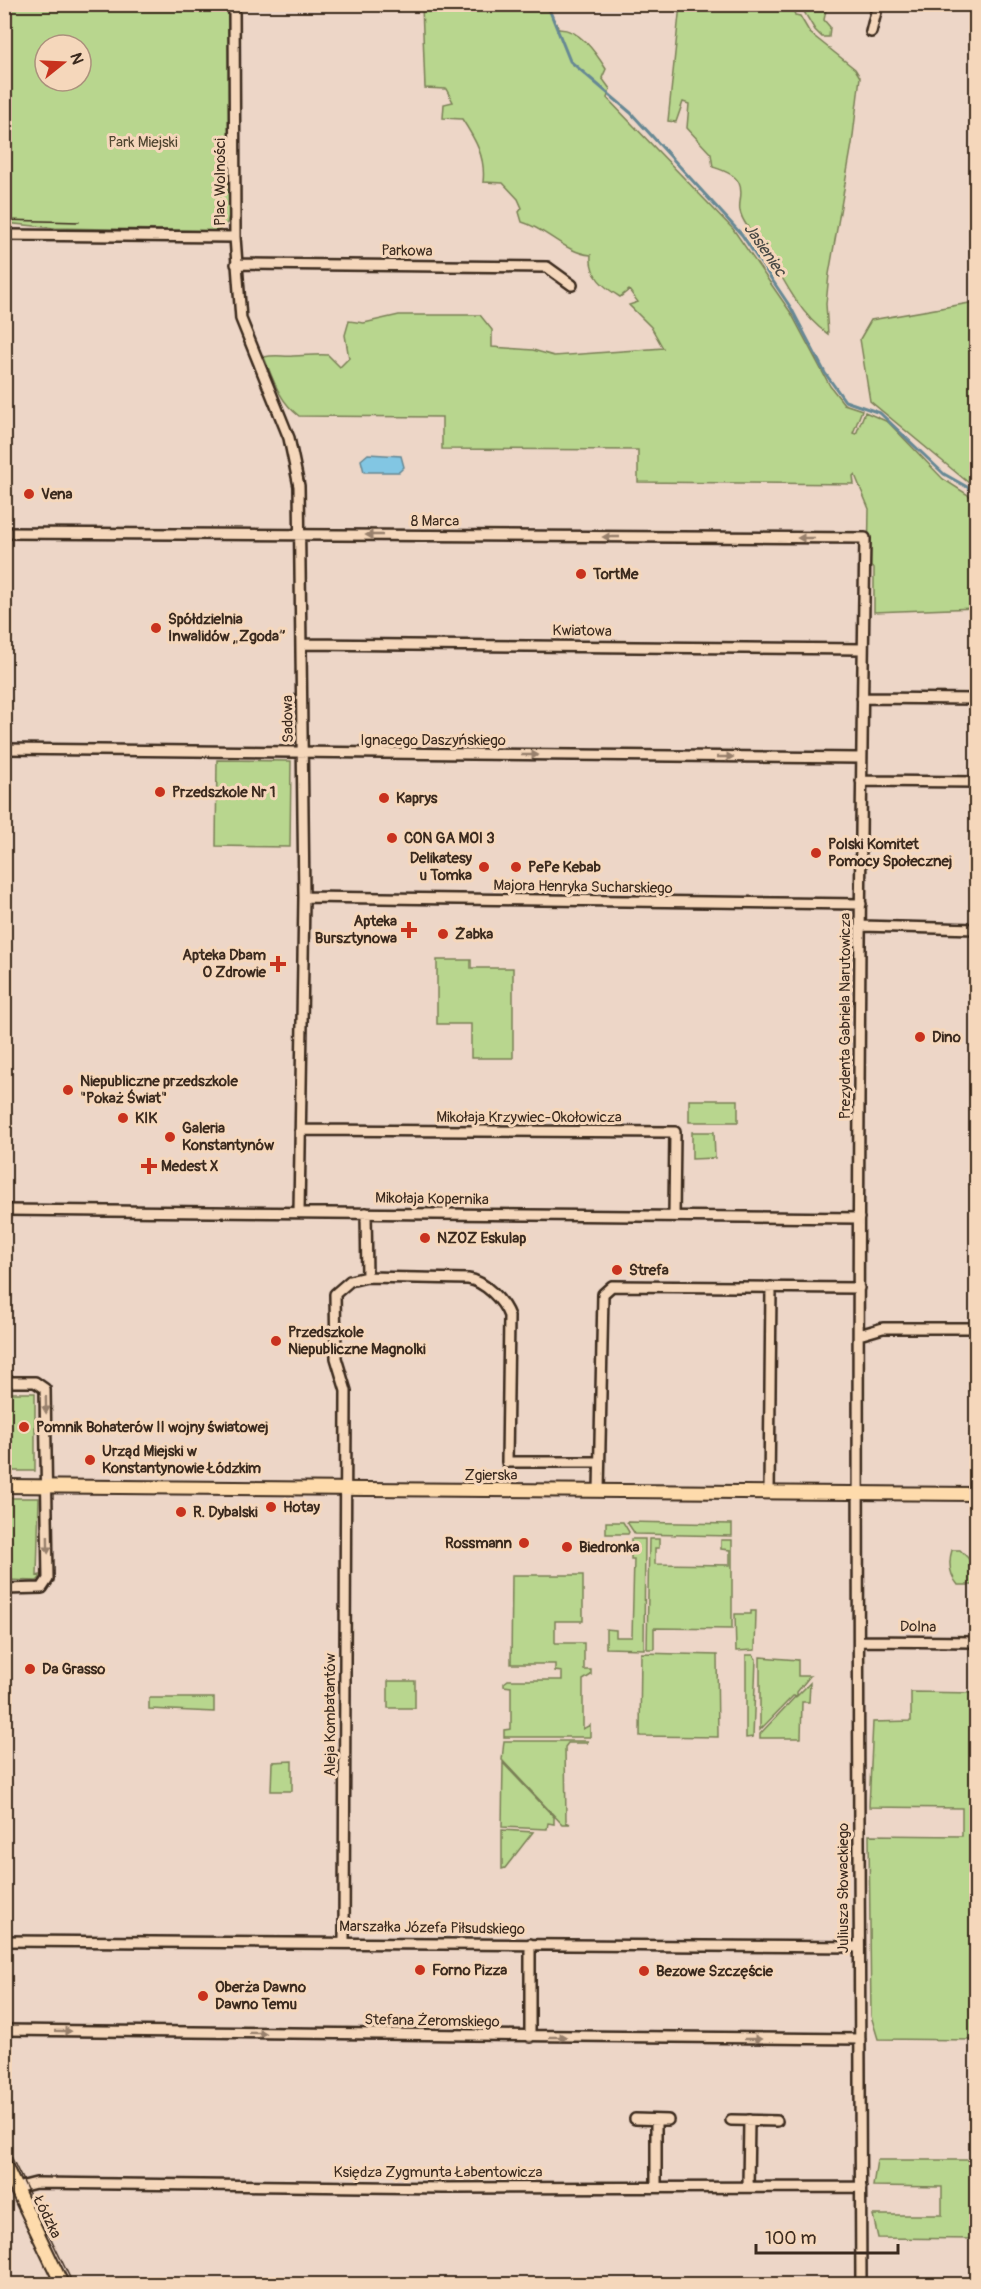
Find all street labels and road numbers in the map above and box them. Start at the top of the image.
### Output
street label: Plac Wolności [211,138,230,226]
street label: Parkowa [381,241,433,261]
street label: 8 Marca [411,512,459,531]
street label: Kwiatowa [552,621,612,641]
street label: Sadowa [278,695,298,743]
street label: Ignacego Daszyńskiego [360,731,506,750]
street label: Majora Henryka Sucharskiego [493,876,673,898]
street label: Prezydenta Gabriela Narutowicza [836,913,855,1119]
street label: Mikołaja Krzywiec-Okołowicza [436,1108,622,1127]
street label: Mikołaja Kopernika [375,1189,489,1209]
street label: Zgierska [464,1466,518,1485]
street label: Dolna [900,1617,936,1637]
street label: Aleja Kombatantów [321,1653,340,1777]
street label: Juliusza Słowackiego [834,1823,853,1953]
street label: Marszałka Józefa Piłsudskiego [339,1917,525,1939]
street label: Stefana Żeromskiego [364,2010,500,2032]
street label: Księdza Zygmunta Łabentowicza [334,2163,543,2182]
street label: Łódzka [28,2192,65,2241]

